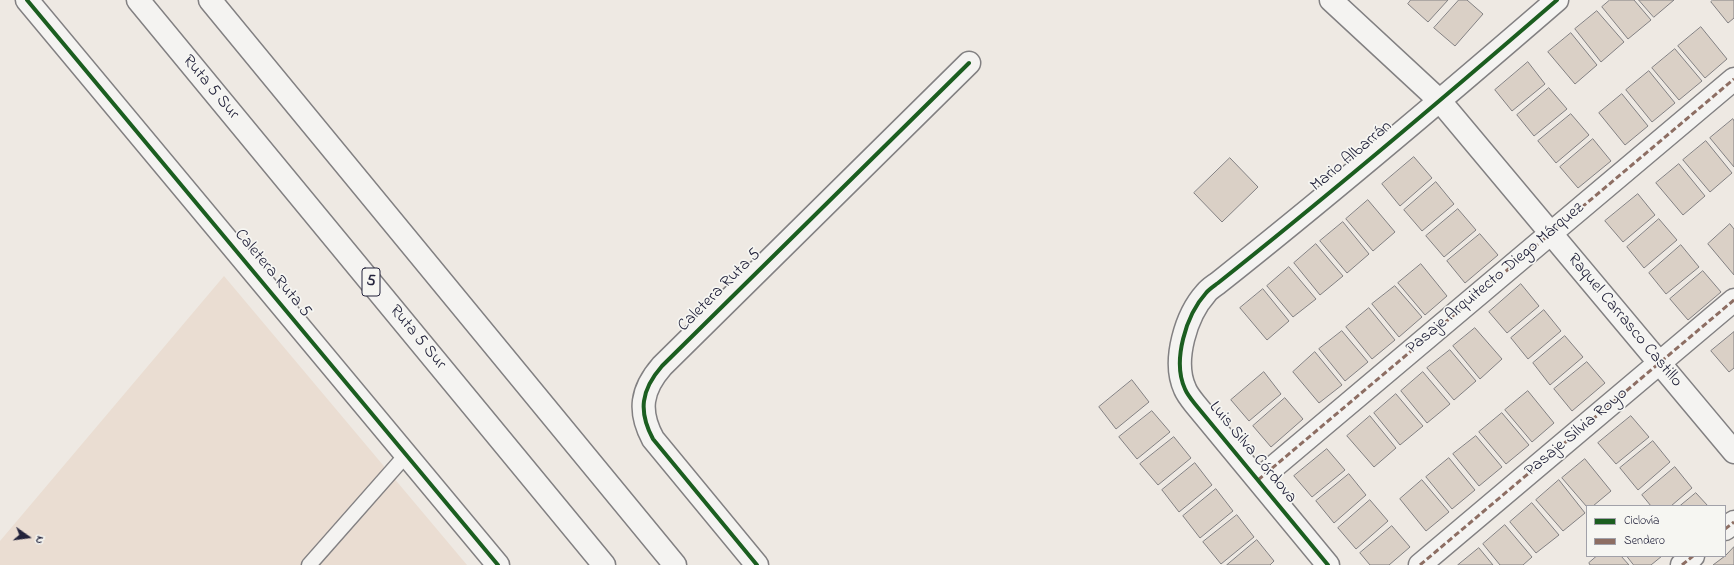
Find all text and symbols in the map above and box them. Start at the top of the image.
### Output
street label: Ruta 5 Sur [177,52,243,124]
street label: Mario Albarrán [1307,117,1397,197]
street label: Pasaje Arquitecto Diego Márquez [1403,199,1589,359]
street label: Caletera Ruta 5 [229,226,315,322]
street label: Caletera Ruta 5 [674,245,766,337]
street label: Raquel Carrasco Castillo [1562,250,1686,392]
road number: 5 [362,268,380,296]
street label: Ruta 5 Sur [384,302,450,374]
street label: Pasaje Silvia Royo [1521,384,1633,482]
street label: Luis Silva Córdova [1204,398,1300,508]
legend [1586,505,1726,557]
text: Ciclovía [1624,512,1660,530]
north arrow [8,517,48,557]
text: Sendero [1624,532,1665,550]
text: N [31,534,48,545]

